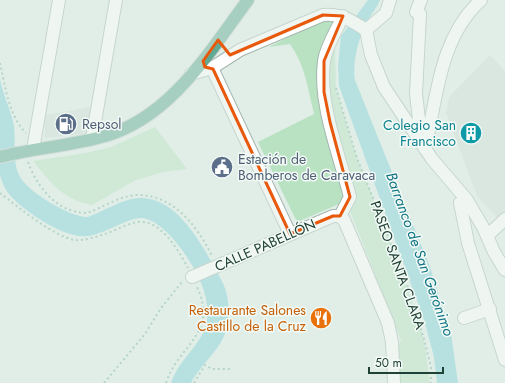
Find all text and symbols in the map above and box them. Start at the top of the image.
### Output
fuel station icon: Repsol [53,111,79,137]
place label: Repsol [82,114,122,134]
place label: Colegio San Francisco [383,115,456,151]
building icon: Colegio San Francisco [458,120,484,146]
place label: Estación de Bomberos de Caravaca [238,149,375,185]
public building icon: Estación de Bomberos de Caravaca [209,154,235,180]
water label: Barranco de San Gerónimo [380,169,460,339]
street label: PASEO SANTA CLARA [365,198,431,333]
street label: CALLE PABELLÓN [211,214,319,276]
place label: Restaurante Salones Castillo de la Cruz [189,300,307,336]
restaurant icon: Restaurante Salones Castillo de la Cruz [308,305,334,331]
scale bar [369,349,443,375]
text: 50 m [375,354,402,372]

